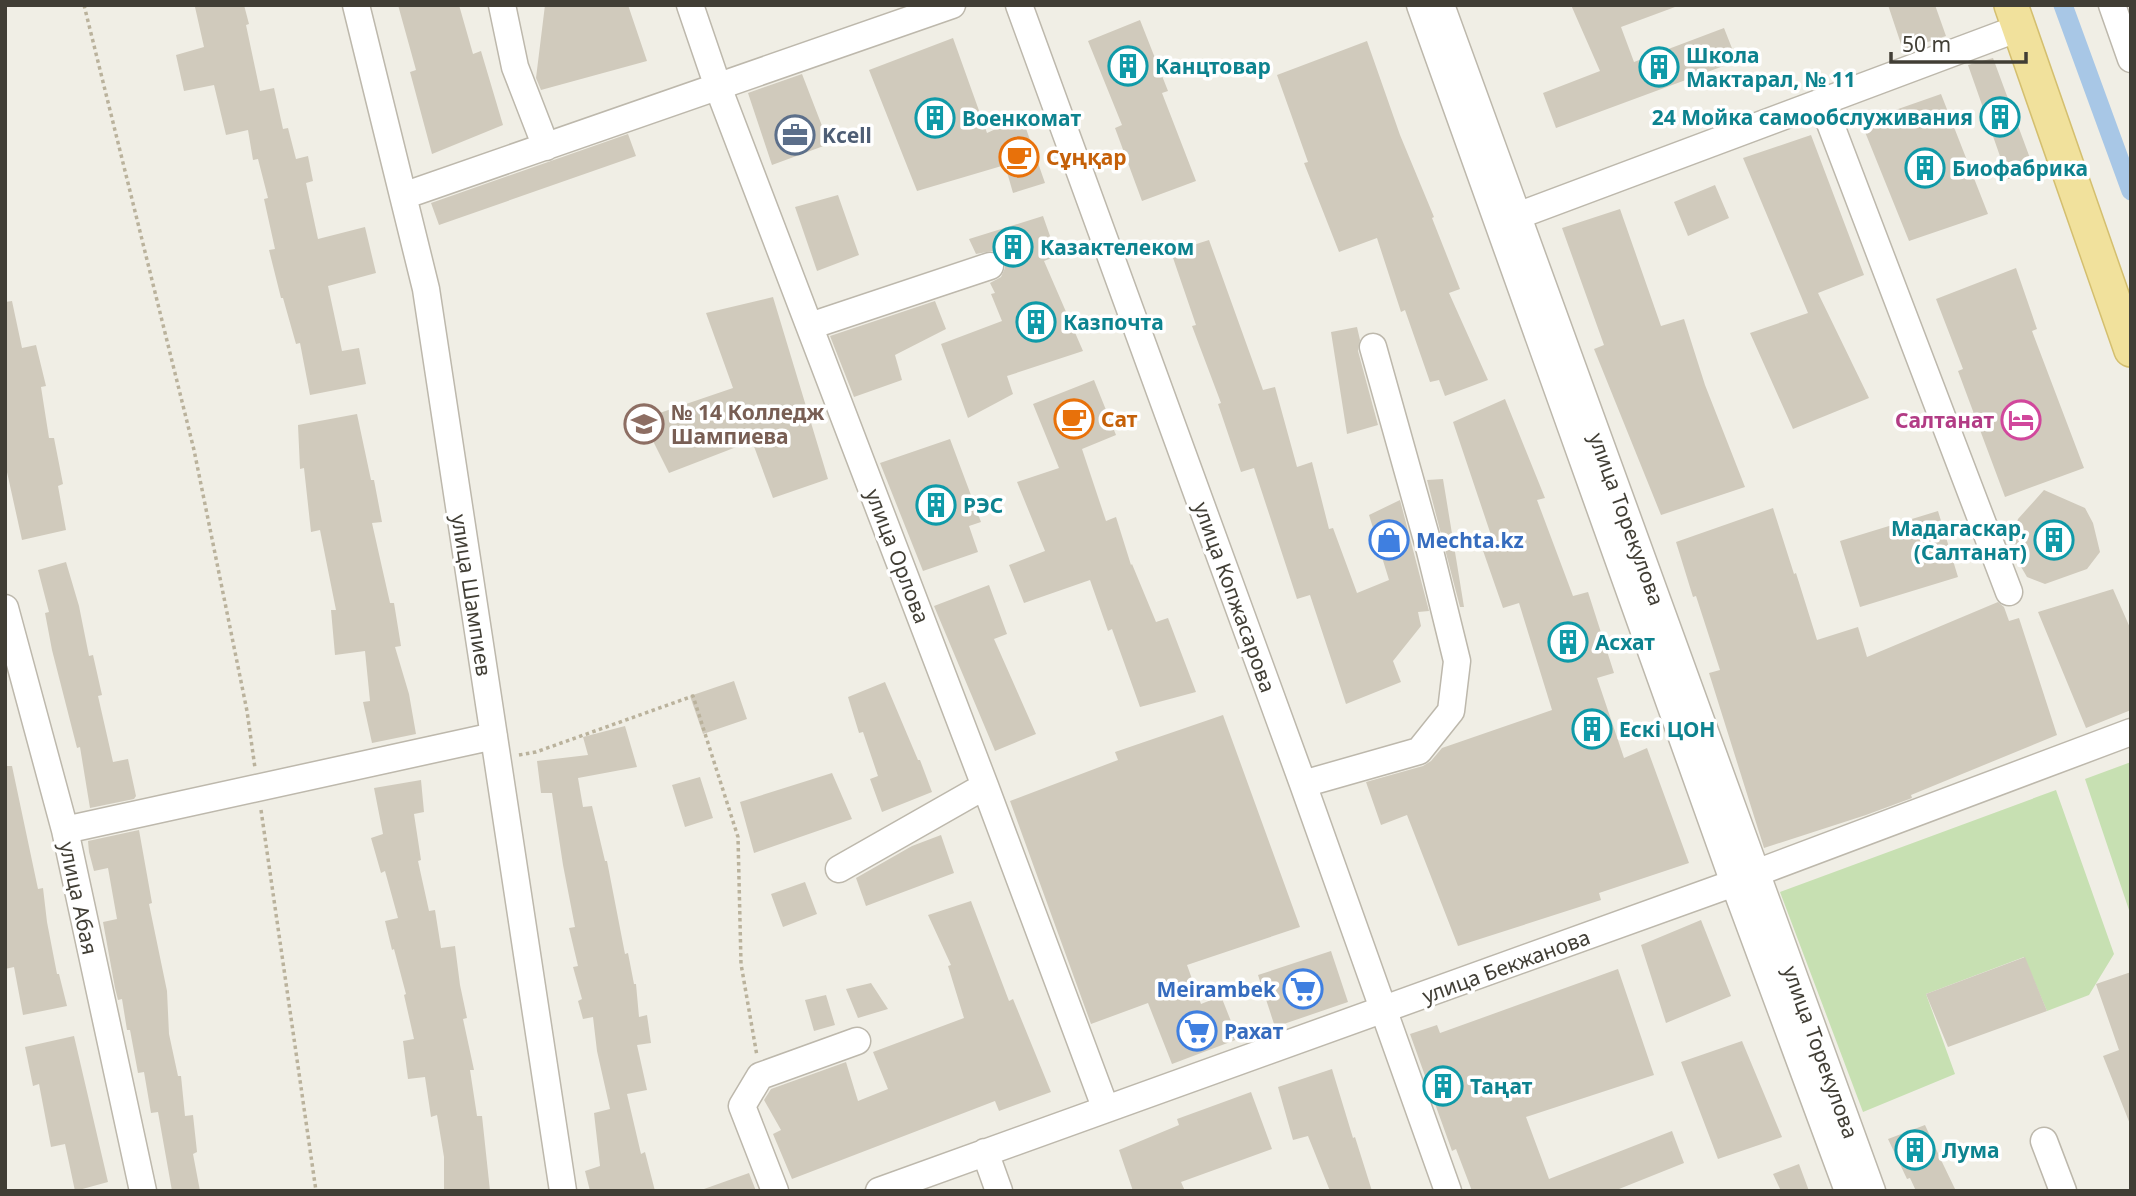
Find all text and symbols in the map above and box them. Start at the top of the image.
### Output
scale bar [1891,21,2026,65]
text: 50 m [1902,30,1951,58]
place label: Школа Мактарал, № 11 [1686,41,1856,93]
building icon: Канцтовар [1107,45,1149,87]
building icon: Школа Мактарал, № 11 [1638,46,1680,88]
place label: Канцтовар [1155,52,1271,80]
building icon: 24 Мойка самообслуживания [1979,96,2021,138]
building icon: Военкомат [914,97,956,139]
place label: 24 Мойка самообслуживания [1652,103,1973,131]
place label: Военкомат [962,104,1081,132]
office icon: Kcell [774,114,816,156]
place label: Kcell [822,121,872,149]
cafe icon: Сұңқар [998,136,1040,178]
place label: Сұңқар [1046,143,1127,171]
building icon: Биофабрика [1904,147,1946,189]
place label: Биофабрика [1952,154,2088,182]
building icon: Казактелеком [992,226,1034,268]
place label: Казактелеком [1040,233,1194,261]
building icon: Казпочта [1015,301,1057,343]
place label: Казпочта [1063,308,1164,336]
place label: № 14 Колледж Шампиева [671,398,825,450]
cafe icon: Сат [1053,398,1095,440]
hotel icon: Салтанат [2000,399,2042,441]
school or university icon: № 14 Колледж Шампиева [623,403,665,445]
place label: Сат [1101,405,1138,433]
place label: Салтанат [1895,406,1994,434]
street label: улица Торекулова [1583,429,1671,609]
building icon: РЭС [915,484,957,526]
street label: улица Орлова [859,485,937,627]
place label: РЭС [963,491,1003,519]
street label: улица Копжасарова [1187,498,1283,696]
street label: улица Шампиев [445,512,499,678]
place label: Мадагаскар, (Салтанат) [1891,514,2027,566]
shop icon: Mechta.kz [1368,519,1410,561]
building icon: Мадагаскар, (Салтанат) [2033,519,2075,561]
place label: Mechta.kz [1416,526,1524,554]
building icon: Асхат [1547,621,1589,663]
place label: Асхат [1595,628,1655,656]
building icon: Ескі ЦОН [1571,708,1613,750]
place label: Ескі ЦОН [1619,715,1715,743]
street label: улица Абая [53,839,105,957]
street label: улица Бекжанова [1418,923,1594,1009]
street label: улица Торекулова [1777,962,1865,1142]
supermarket icon: Meirambek [1282,968,1324,1010]
place label: Meirambek [1157,975,1277,1003]
supermarket icon: Рахат [1176,1010,1218,1052]
place label: Рахат [1224,1017,1284,1045]
building icon: Таңат [1422,1065,1464,1107]
place label: Таңат [1470,1072,1533,1100]
building icon: Лума [1894,1129,1936,1171]
place label: Лума [1942,1136,1999,1164]

